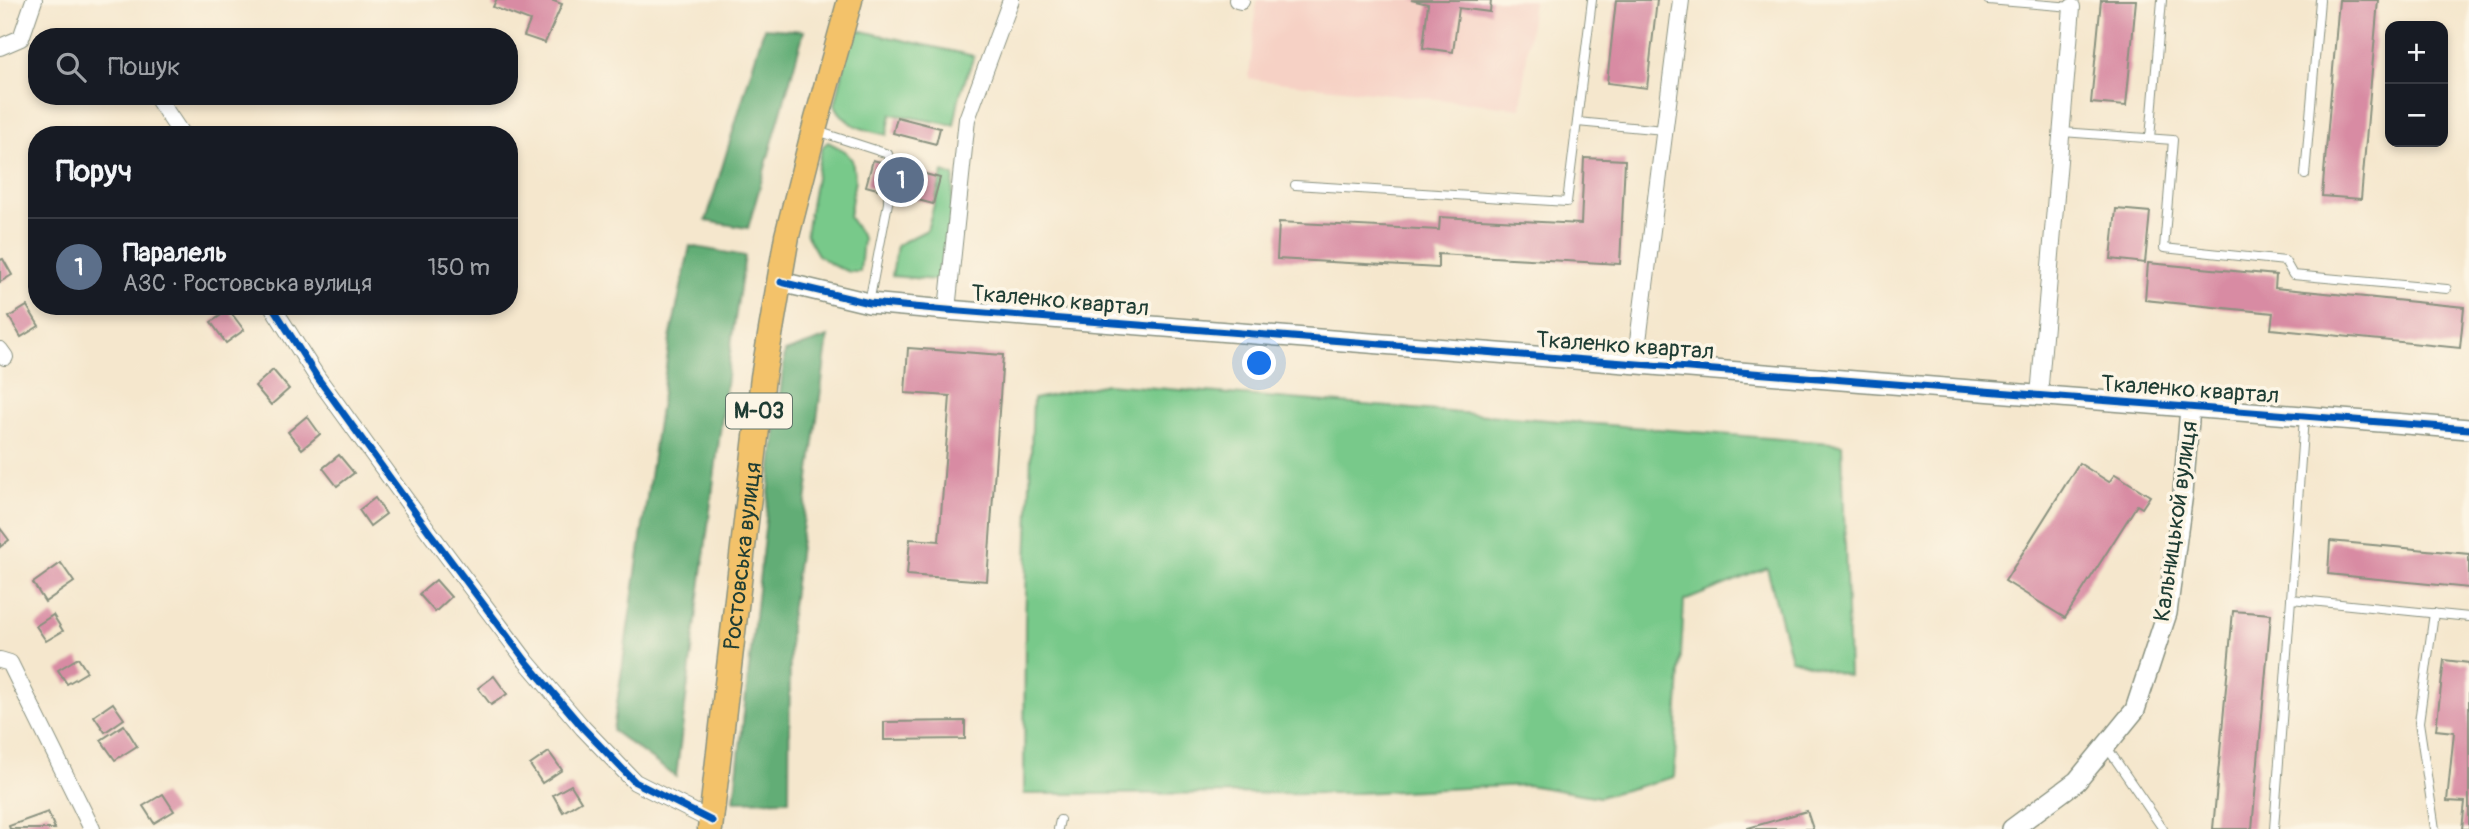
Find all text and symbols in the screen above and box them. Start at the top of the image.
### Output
map controls [2385,21,2448,147]
button: + [2385,21,2448,84]
search box [28,28,518,105]
icon: search [52,48,90,86]
text: Пошук [108,51,181,83]
button: − [2385,84,2448,147]
text: Поруч [56,153,132,190]
pin: 1 [878,154,924,206]
text: Паралель [123,237,227,269]
text: 1 [75,253,84,282]
text: 150 m [427,253,490,282]
text: АЗС · Ростовська вулиця [123,269,372,298]
street label: Ткаленко квартал [970,278,1150,323]
street label: Ткаленко квартал [1535,325,1715,366]
your location [1242,346,1276,380]
street label: Ткаленко квартал [2100,369,2280,410]
road number: М-03 [726,394,792,428]
street label: Кальницькой вулиця [2147,419,2204,623]
street label: Ростовська вулиця [717,460,768,651]

